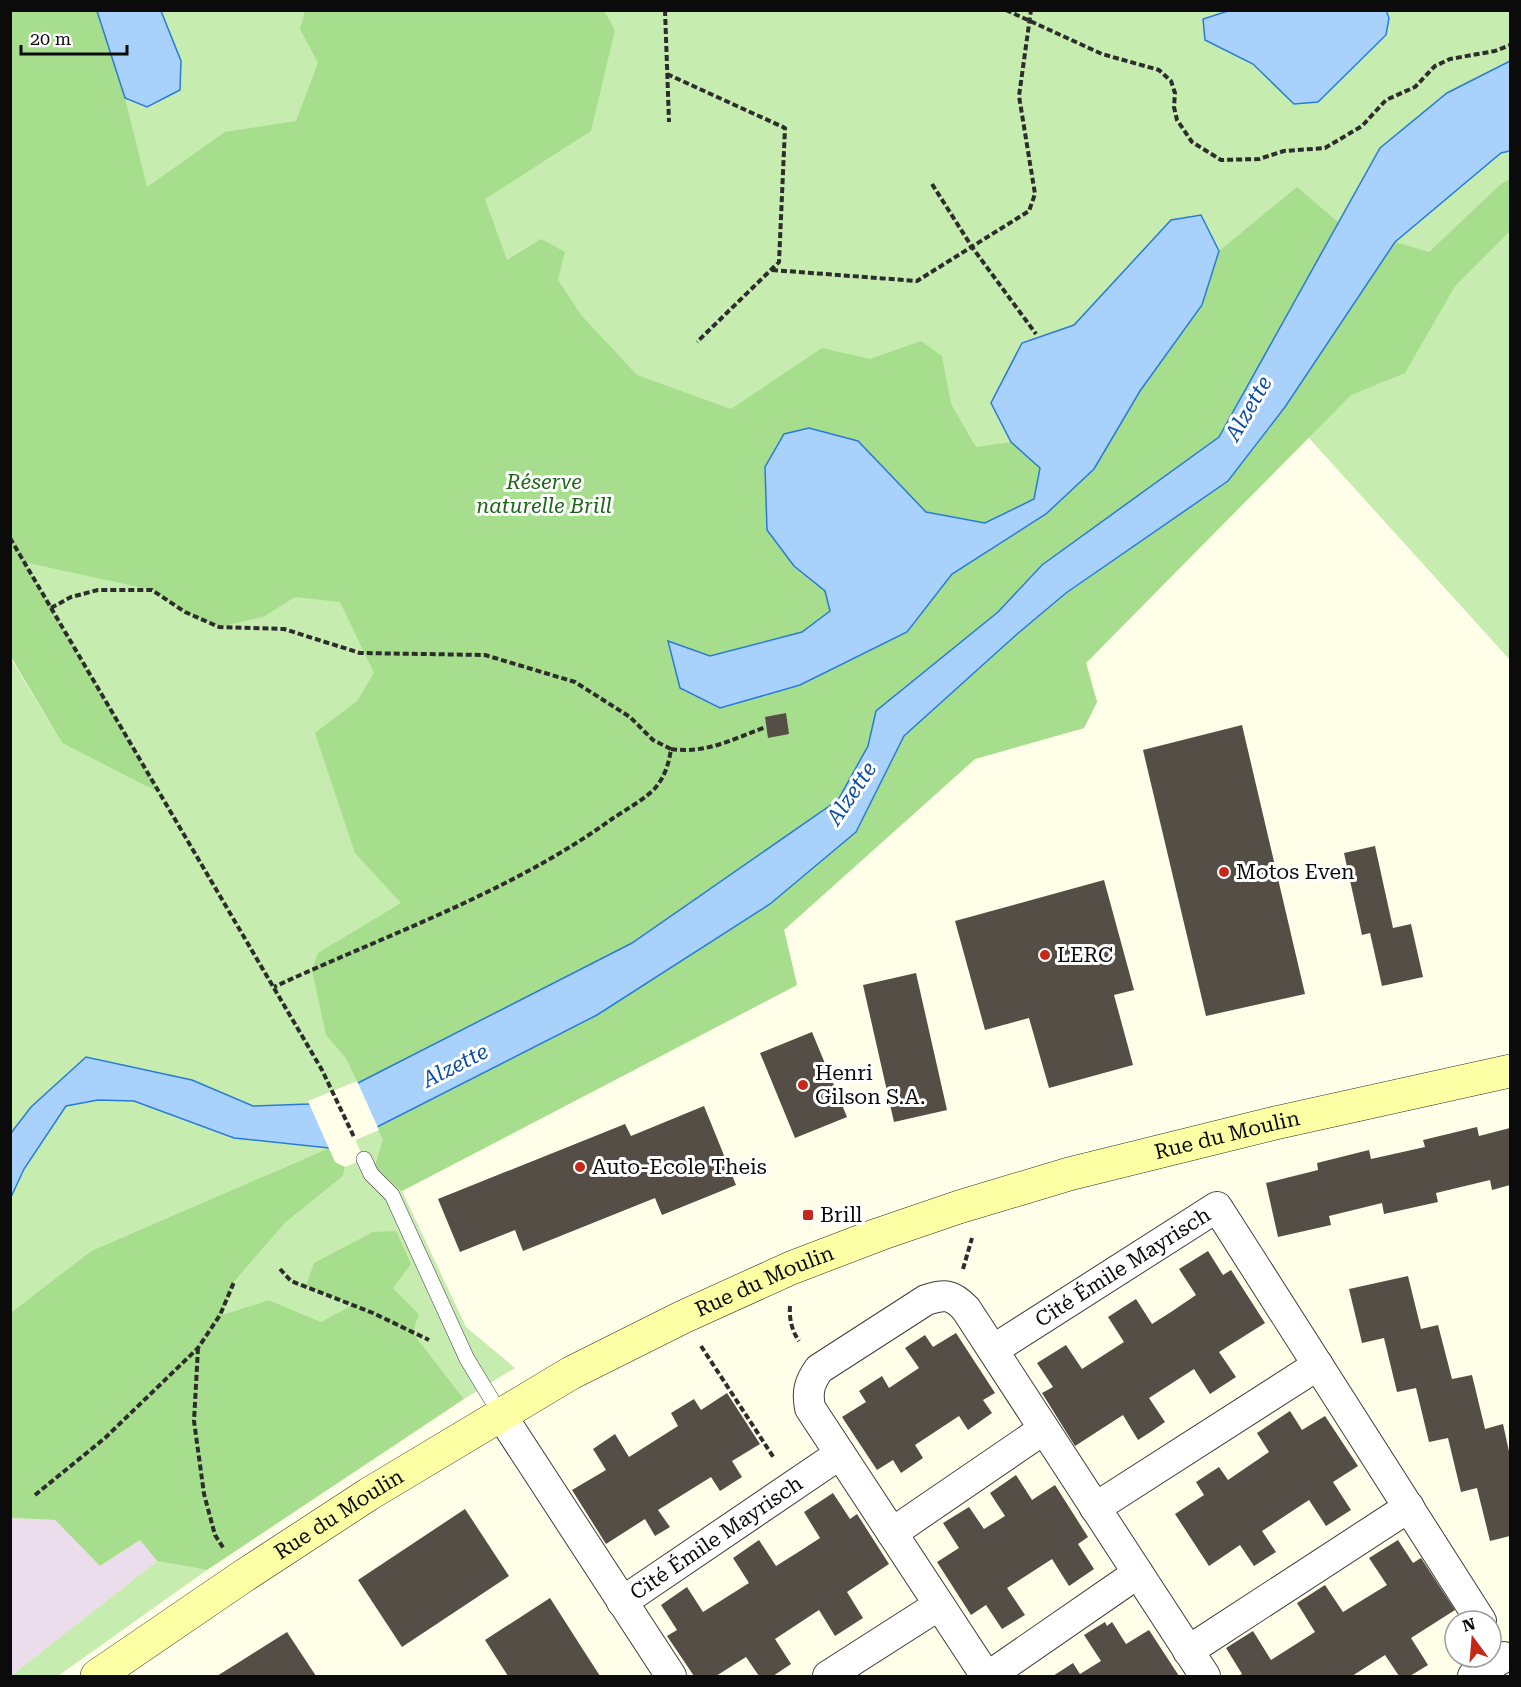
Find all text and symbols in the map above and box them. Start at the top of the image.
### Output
scale bar [21,18,128,56]
text: 20 m [30,28,71,49]
water label: Alzette [1219,372,1277,447]
park label: Réserve naturelle Brill [476,470,612,518]
water label: Alzette [820,757,881,831]
place label: Motos Even [1236,860,1355,884]
marker: Motos Even [1217,865,1231,879]
place label: LERC [1057,943,1113,967]
marker: LERC [1038,948,1052,962]
water label: Alzette [416,1038,492,1093]
place label: Henri Gilson S.A. [815,1061,925,1109]
marker: Henri Gilson S.A. [796,1078,810,1092]
street label: Rue du Moulin [1152,1106,1302,1164]
place label: Auto-Ecole Theis [592,1155,767,1179]
marker: Auto-Ecole Theis [573,1160,587,1174]
street label: Cité Émile Mayrisch [1031,1202,1215,1332]
place label: Brill [820,1203,863,1227]
marker: Brill [801,1208,815,1222]
street label: Rue du Moulin [691,1241,838,1322]
street label: Rue du Moulin [270,1464,408,1565]
street label: Cité Émile Mayrisch [626,1471,807,1605]
north arrow [1443,1609,1503,1669]
text: N [1460,1614,1478,1636]

